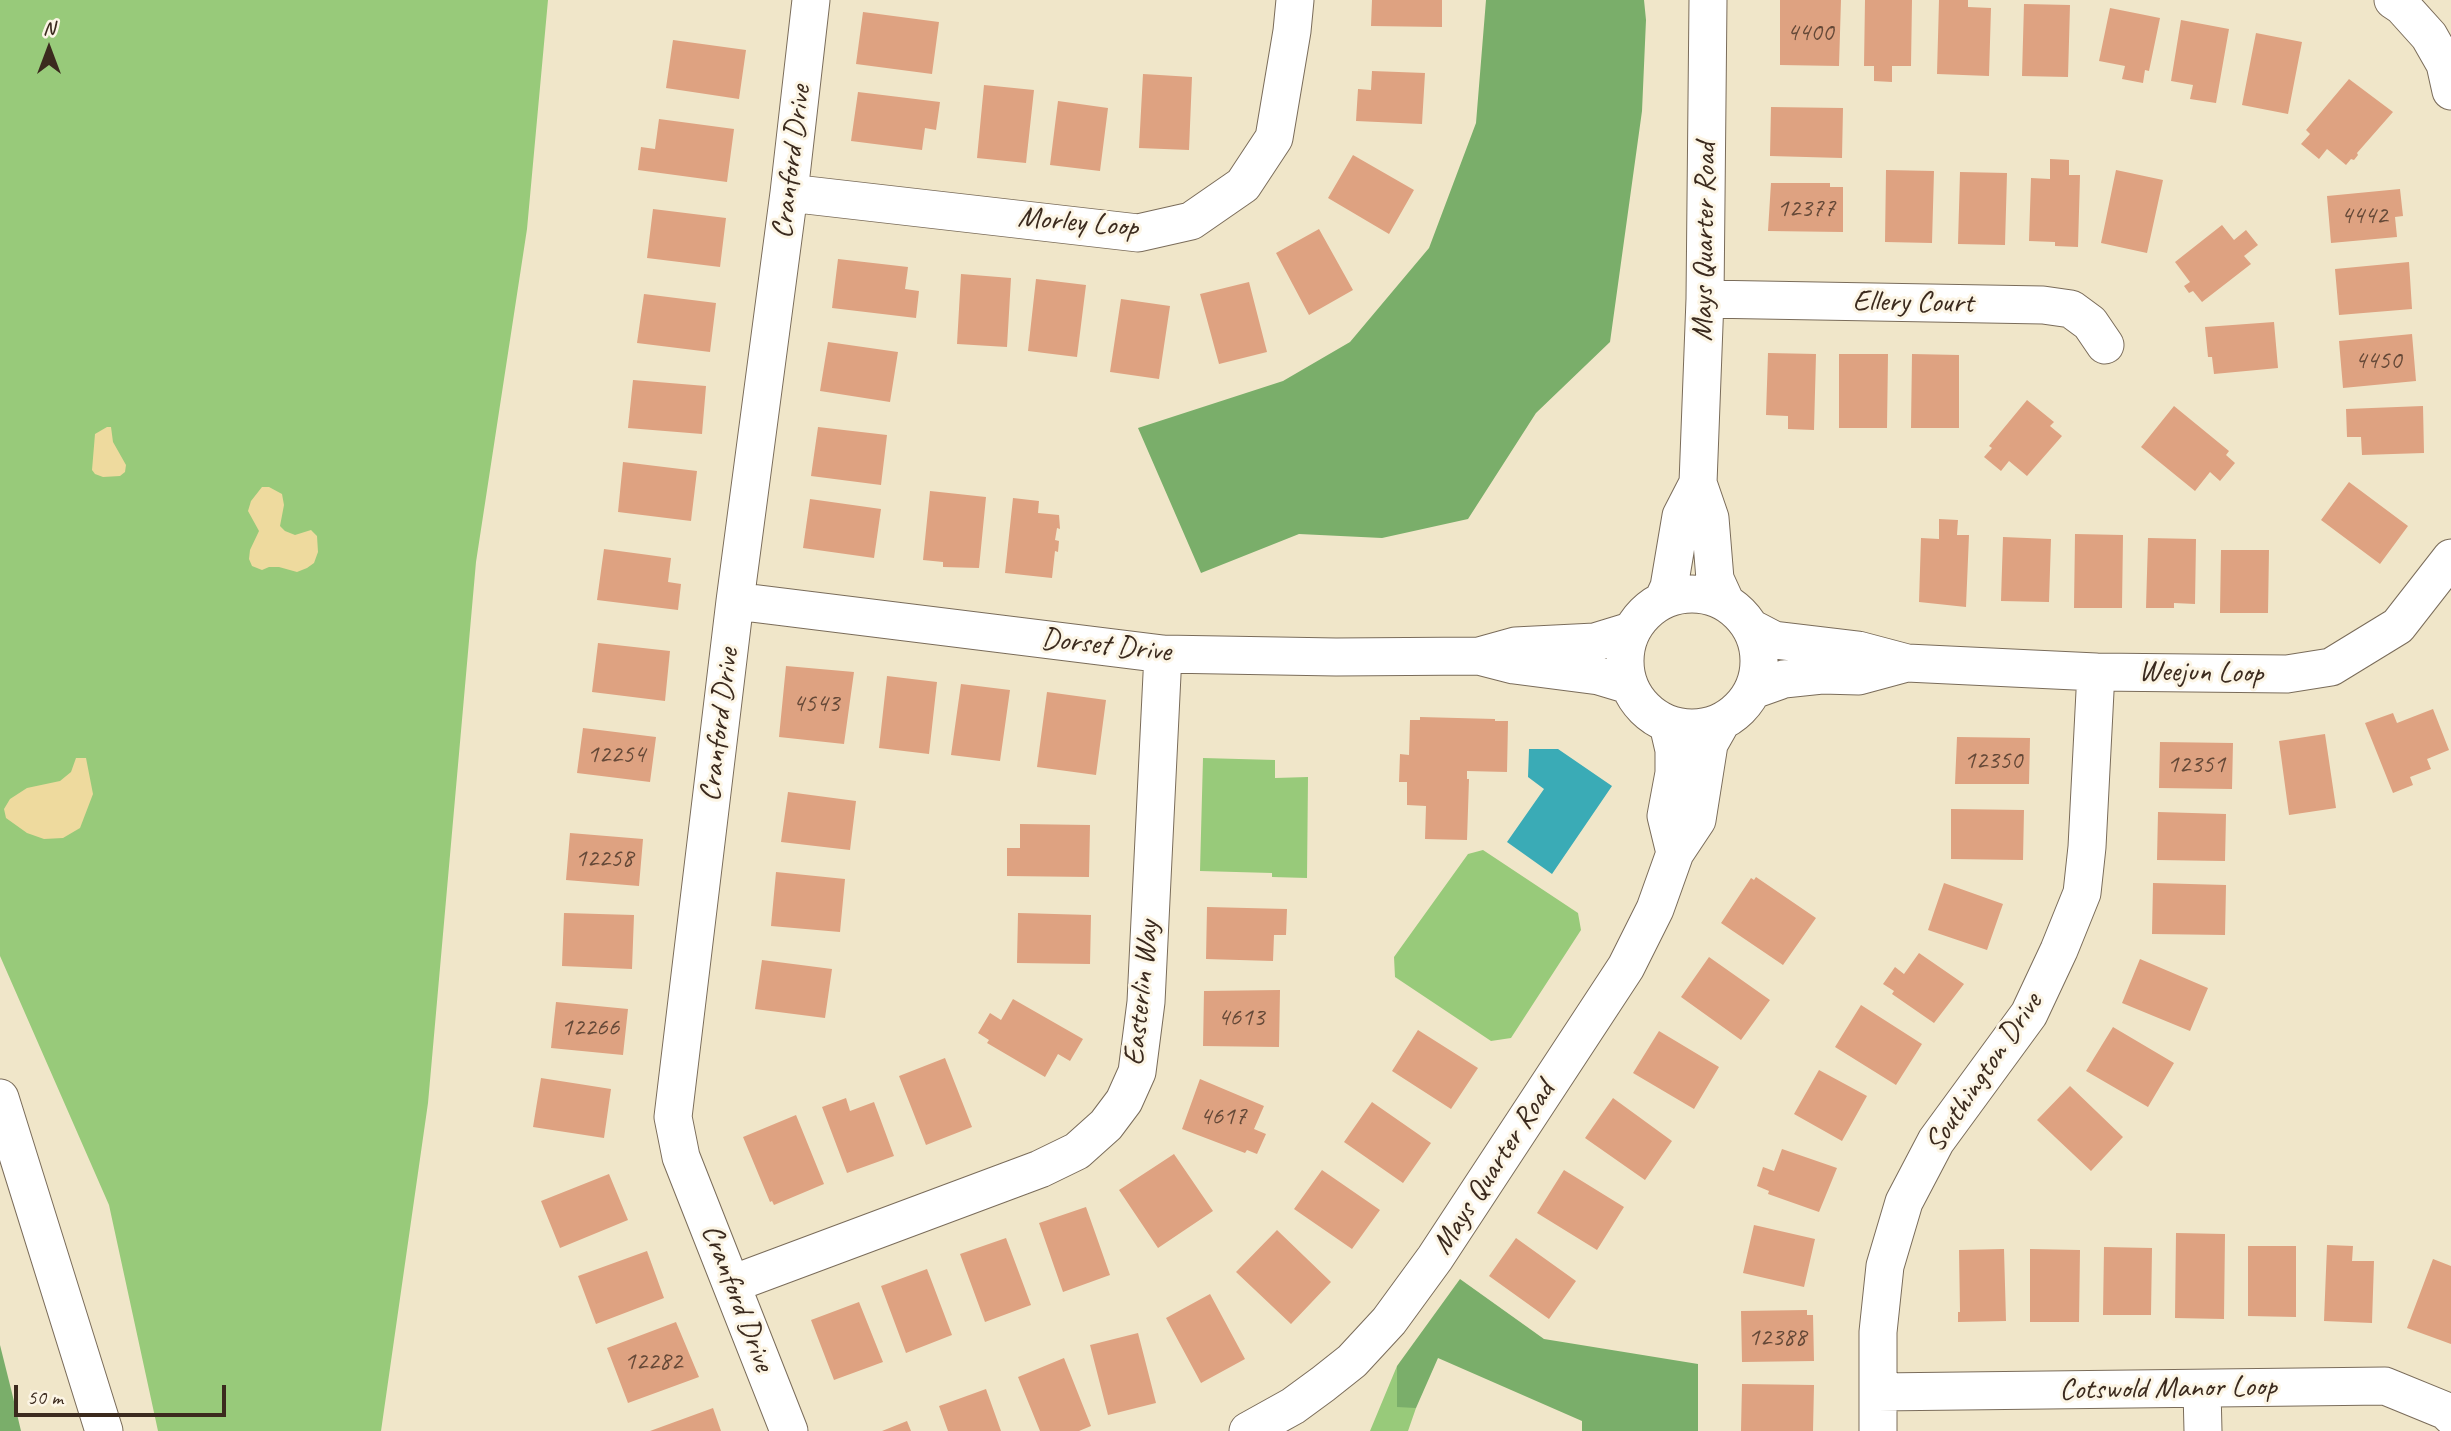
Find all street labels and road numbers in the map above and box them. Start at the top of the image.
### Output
street label: Cranford Drive [765,83,819,241]
street label: Mays Quarter Road [1685,142,1725,342]
street label: Morley Loop [1016,200,1140,246]
street label: Ellery Court [1852,284,1974,322]
street label: Dorset Drive [1039,621,1173,671]
street label: Cranford Drive [693,646,747,804]
street label: Weejun Loop [2138,654,2264,692]
street label: Easterlin Way [1116,919,1168,1067]
street label: Southington Drive [1918,986,2050,1160]
street label: Mays Quarter Road [1425,1075,1563,1261]
street label: Cranford Drive [693,1219,781,1377]
street label: Cotswold Manor Loop [2059,1369,2277,1409]

